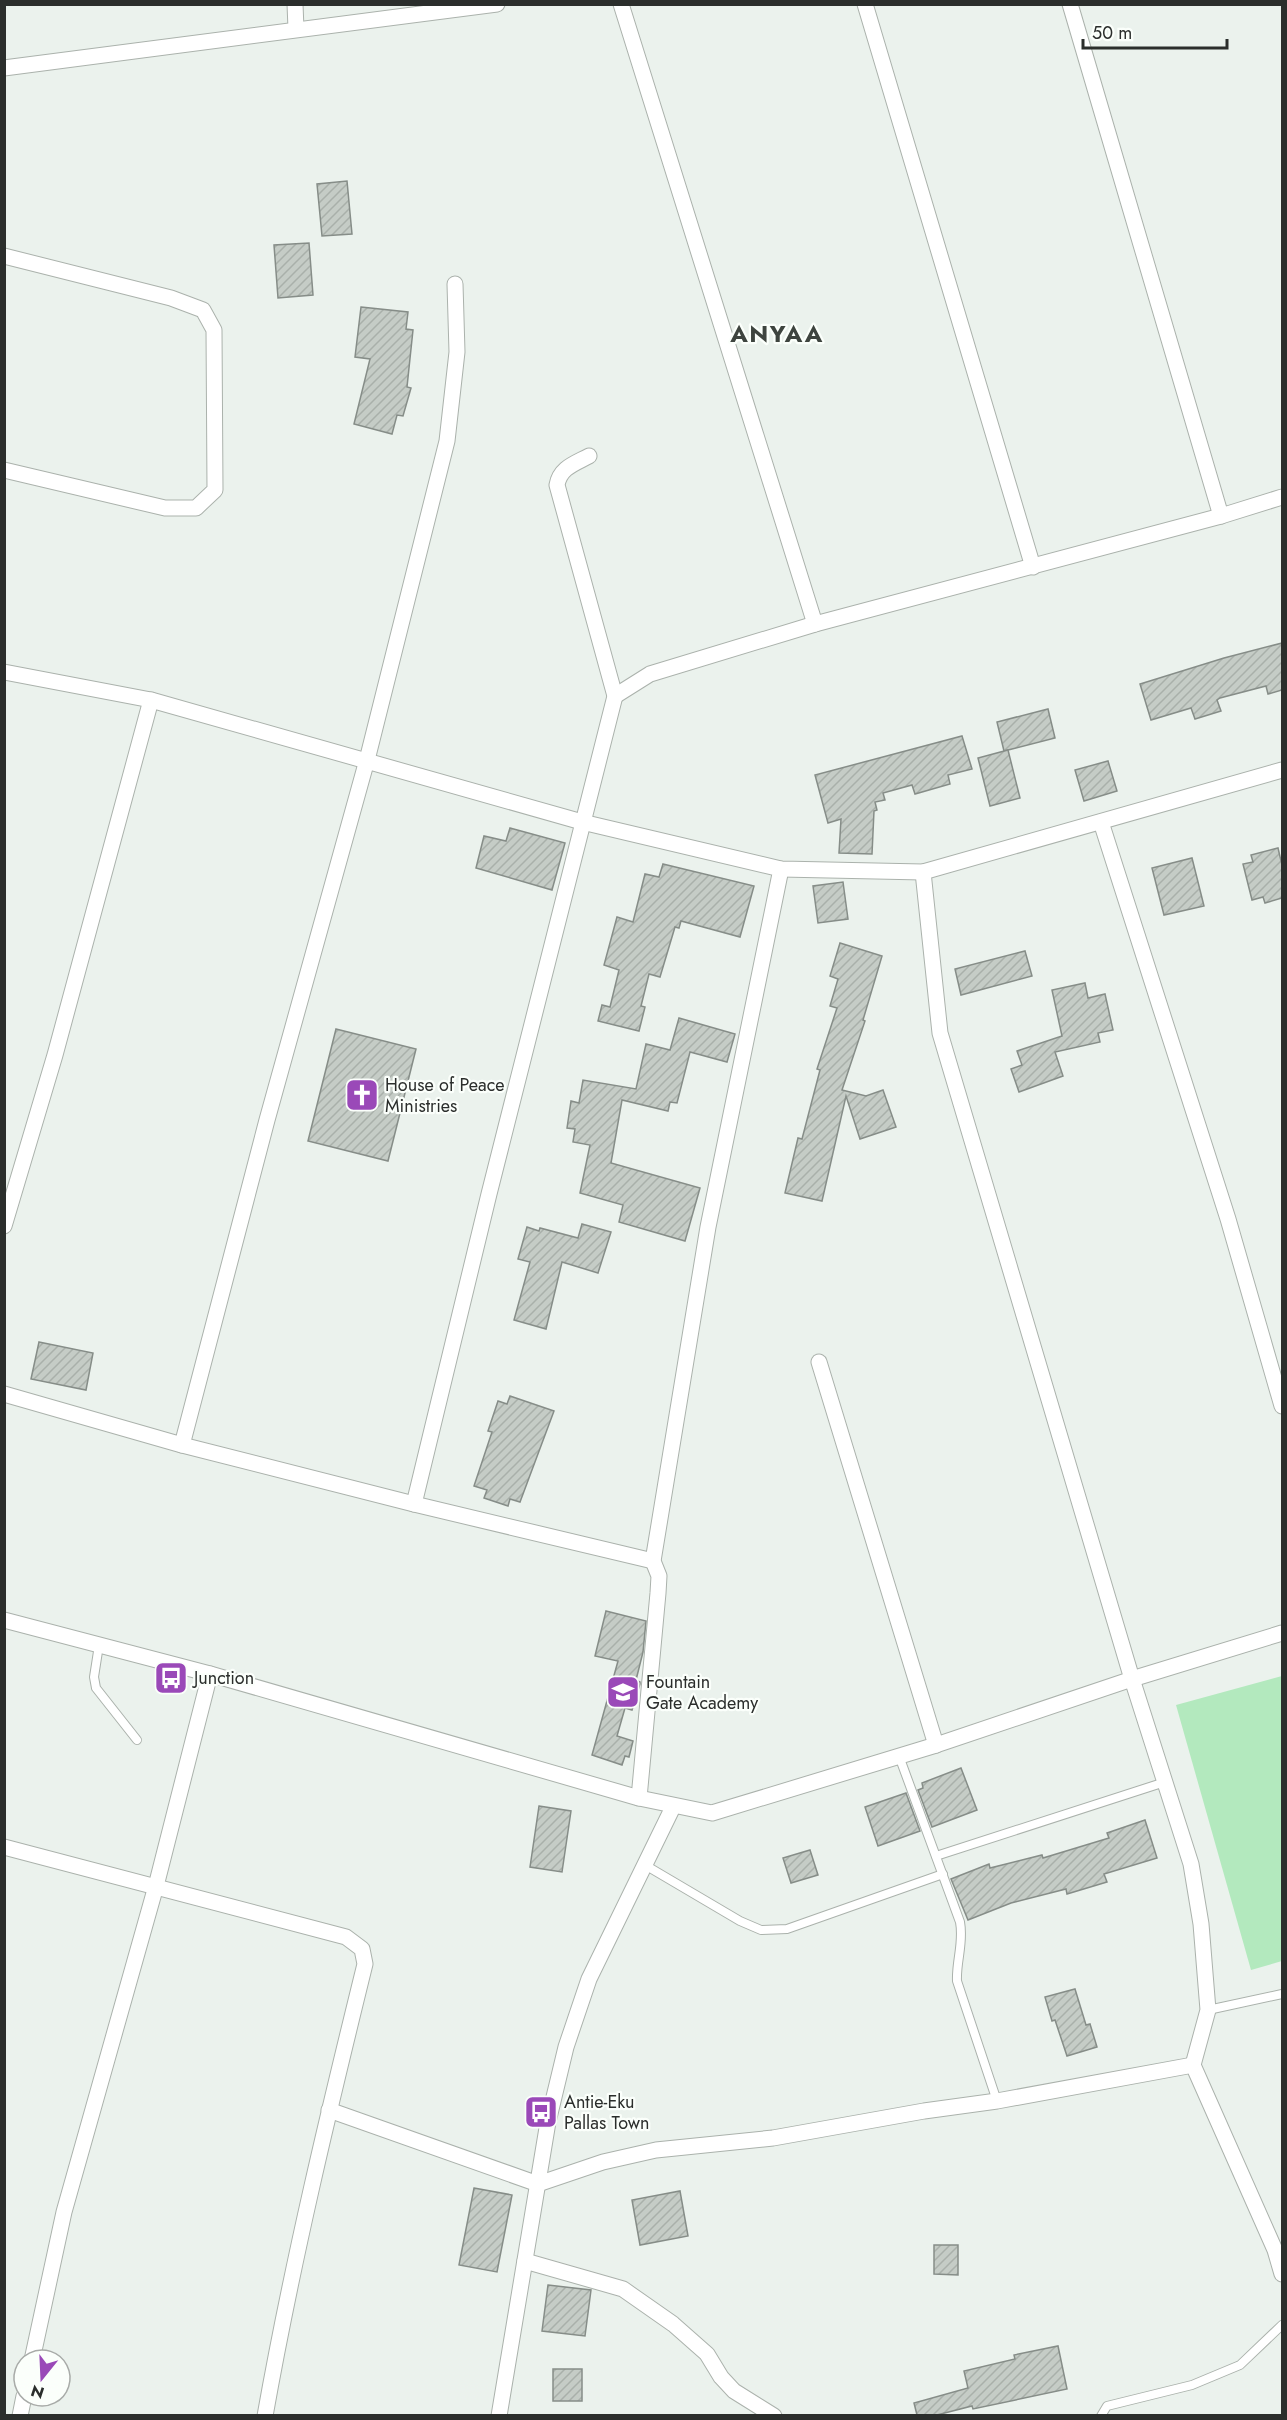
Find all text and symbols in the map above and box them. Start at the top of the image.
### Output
scale bar [1083,12,1227,50]
text: 50 m [1092,20,1132,46]
district label: ANYAA [729,316,824,351]
place label: House of Peace Ministries [385,1072,505,1119]
church icon: House of Peace Ministries [344,1077,380,1113]
bus stop icon: Junction [153,1660,189,1696]
place label: Junction [192,1665,254,1691]
place label: Fountain Gate Academy [646,1669,758,1716]
school or university icon: Fountain Gate Academy [605,1674,641,1710]
place label: Antie-Eku Pallas Town [564,2089,649,2136]
bus stop icon: Antie-Eku Pallas Town [523,2094,559,2130]
north arrow [12,2348,72,2408]
text: N [28,2379,47,2405]

